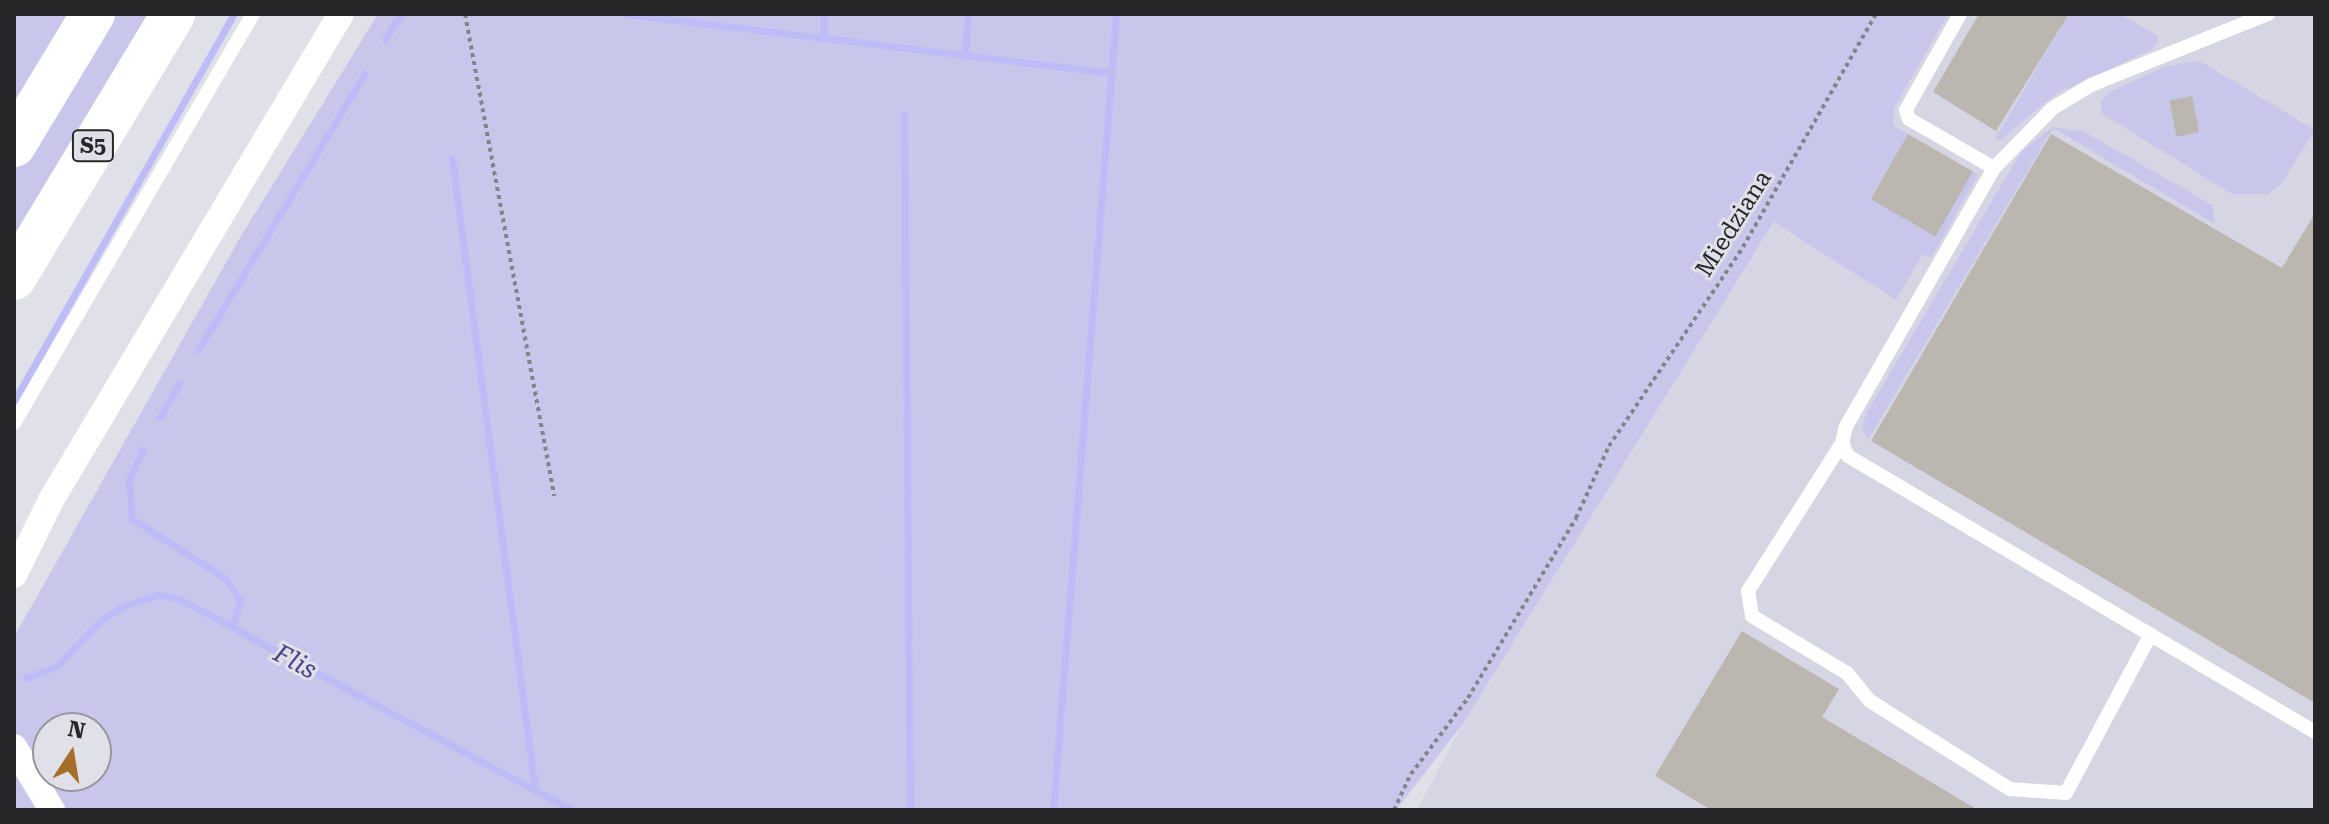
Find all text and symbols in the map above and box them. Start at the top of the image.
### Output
road number: S5 [71,128,115,164]
street label: Miedziana [1690,166,1778,282]
water label: Flis [268,638,322,686]
north arrow [32,712,112,792]
text: N [66,716,88,744]

